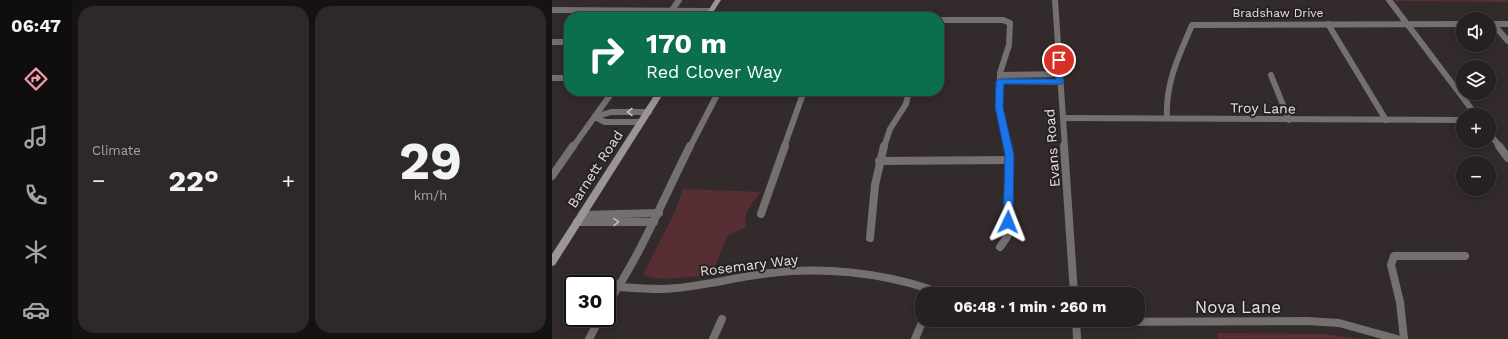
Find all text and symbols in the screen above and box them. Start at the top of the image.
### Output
street label: Bradshaw Drive [1233,6,1324,20]
map controls [1456,12,1496,196]
button: sound [1456,12,1496,52]
text: 06:47 [11,15,61,36]
text: 170 m [646,27,727,60]
icon: right [580,28,632,80]
pin [1042,43,1076,77]
icon: arrive [1048,49,1070,71]
button: layers [1456,60,1496,100]
text: Red Clover Way [646,61,782,82]
icon: directions [22,65,50,93]
street label: Troy Lane [1230,99,1296,117]
one-way arrow [627,108,633,116]
street label: Evans Road [1041,108,1063,188]
button: + [1456,108,1496,148]
icon: music [22,123,50,151]
street label: Barnett Road [564,127,626,211]
text: 29 [399,131,462,192]
text: Climate [92,143,141,158]
button: − [1456,156,1496,196]
text: 22° [168,163,219,198]
text: − [92,168,105,193]
text: + [282,168,295,193]
icon: phone [22,181,50,209]
text: km/h [414,188,447,203]
position arrow [987,201,1029,243]
one-way arrow [613,218,619,226]
icon: climate [22,238,50,266]
street label: Rosemary Way [699,251,800,279]
speed limit sign: 30 [564,275,616,327]
icon: car [22,296,50,324]
street label: Nova Lane [1195,297,1281,317]
text: 06:48 · 1 min · 260 m [954,298,1106,316]

